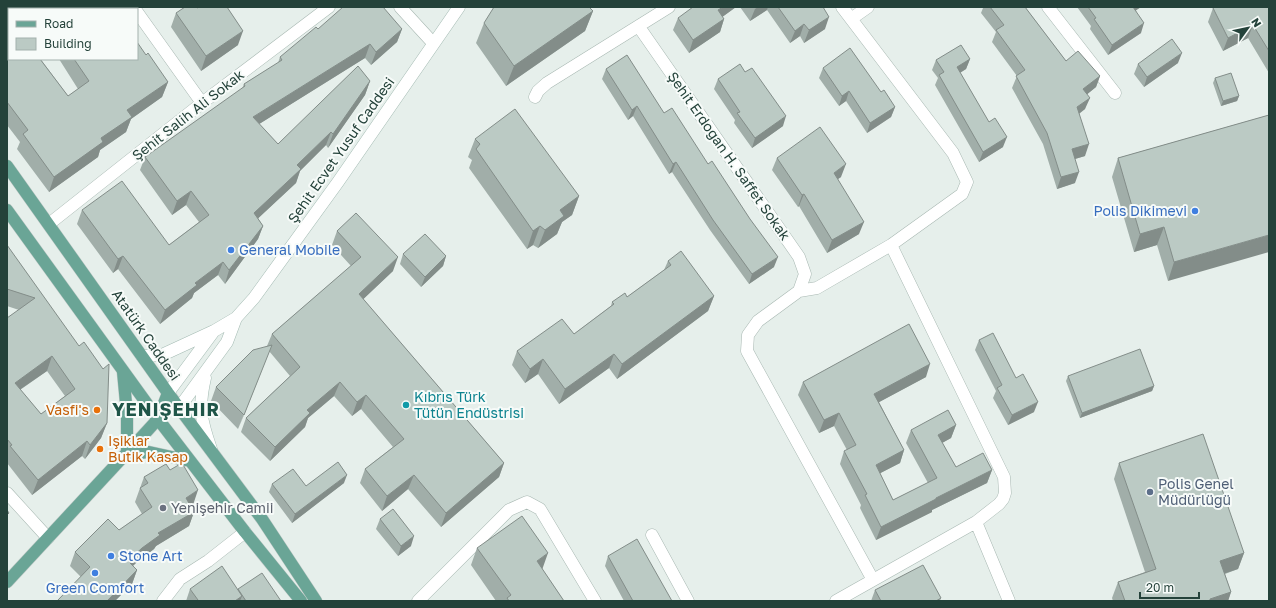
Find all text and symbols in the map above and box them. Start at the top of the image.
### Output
legend [8,8,138,60]
north arrow [1228,8,1268,48]
text: N [1249,15,1265,29]
text: Road [44,16,73,31]
text: Building [44,36,92,51]
street label: Şehit Salih Ali Sokak [128,66,247,164]
street label: Şehit Erdoğan H. Saffet Sokak [665,68,794,243]
street label: Şehit Ecvet Yusuf Caddesi [284,74,397,226]
place label: Polis Dikimevi [1093,202,1187,219]
marker: Polis Dikimevi [1190,206,1200,216]
place label: General Mobile [239,241,340,258]
marker: General Mobile [226,245,236,255]
street label: Atatürk Caddesi [109,286,184,383]
place label: Kıbrıs Türk Tütün Endüstrisi [414,388,524,421]
district label: YENIŞEHIR [112,398,220,420]
marker: Kıbrıs Türk Tütün Endüstrisi [401,400,411,410]
place label: Vasfi's [46,401,89,418]
marker: Vasfi's [92,405,102,415]
place label: Işiklar Butik Kasap [108,432,188,465]
marker: Işiklar Butik Kasap [95,444,105,454]
place label: Polis Genel Müdürlüğü [1158,475,1234,508]
marker: Polis Genel Müdürlüğü [1145,487,1155,497]
place label: Yenişehir Camii [171,499,274,516]
marker: Yenişehir Camii [158,503,168,513]
place label: Stone Art [119,547,183,564]
marker: Stone Art [106,551,116,561]
marker: Green Comfort [90,568,100,578]
scale bar [1140,574,1199,600]
place label: Green Comfort [46,579,144,596]
text: 20 m [1146,580,1174,595]

